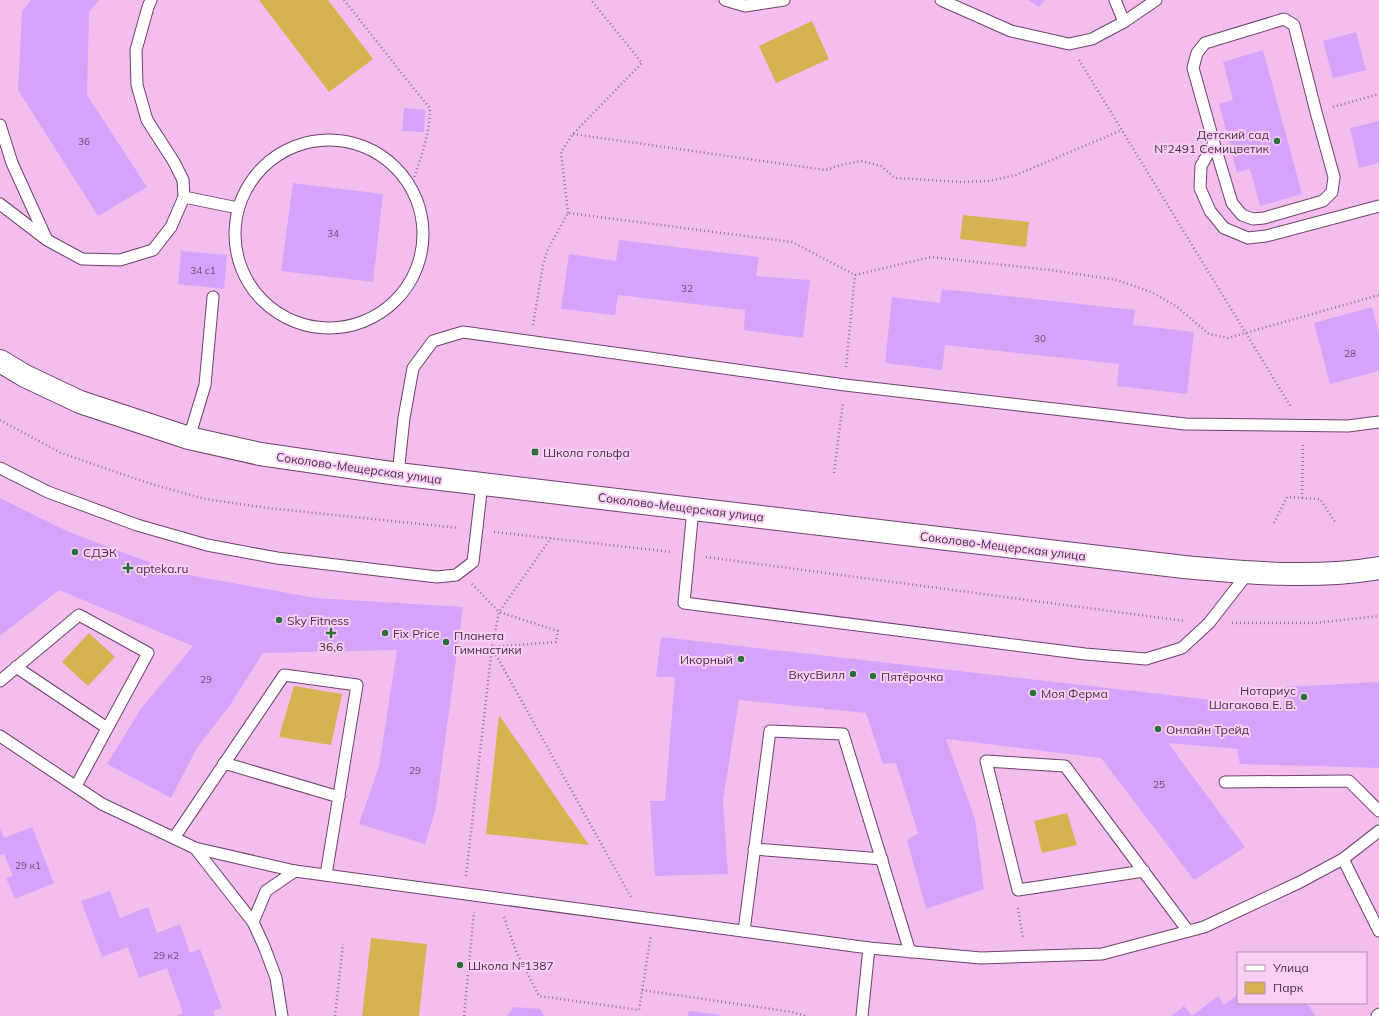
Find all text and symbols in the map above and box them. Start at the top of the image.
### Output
place label: Детский сад №2491 Семицветик [1154,127,1270,156]
house number: 36 [78,135,90,148]
marker: Детский сад №2491 Семицветик [1272,136,1282,146]
house number: 34 [327,227,339,240]
house number: 34 с1 [190,264,216,277]
house number: 32 [681,282,693,295]
house number: 30 [1034,332,1046,345]
house number: 28 [1344,347,1356,360]
place label: Школа гольфа [543,445,630,460]
marker: Школа гольфа [530,447,540,457]
street label: Соколово-Мещерская улица [275,449,443,487]
street label: Соколово-Мещерская улица [597,489,765,525]
street label: Соколово-Мещерская улица [919,528,1087,564]
place label: СДЭК [83,545,117,560]
marker: СДЭК [70,547,80,557]
place label: apteka.ru [136,561,188,576]
marker: apteka.ru [123,563,133,573]
place label: Sky Fitness [287,613,349,628]
marker: Sky Fitness [274,615,284,625]
place label: Fix Price [393,626,439,641]
marker: 36,6 [326,628,336,638]
marker: Fix Price [380,628,390,638]
place label: Планета Гимнастики [454,628,522,657]
marker: Планета Гимнастики [441,637,451,647]
place label: 36,6 [319,639,343,654]
place label: Икорный [680,652,733,667]
marker: Икорный [736,654,746,664]
place label: ВкусВилл [789,667,845,682]
marker: ВкусВилл [848,669,858,679]
place label: Пятёрочка [881,669,944,684]
marker: Пятёрочка [868,671,878,681]
house number: 29 [200,673,212,686]
place label: Нотариус Шагакова Е. В. [1209,683,1296,712]
place label: Моя Ферма [1041,686,1108,701]
marker: Моя Ферма [1028,688,1038,698]
marker: Нотариус Шагакова Е. В. [1299,692,1309,702]
place label: Онлайн Трейд [1166,722,1249,737]
marker: Онлайн Трейд [1153,724,1163,734]
house number: 29 [409,764,421,777]
house number: 25 [1153,778,1165,791]
house number: 29 к1 [15,859,41,872]
house number: 29 к2 [153,949,179,962]
legend [1237,952,1367,1004]
place label: Школа №1387 [468,958,554,973]
marker: Школа №1387 [455,960,465,970]
text: Улица [1272,960,1309,975]
text: Парк [1273,980,1304,995]

